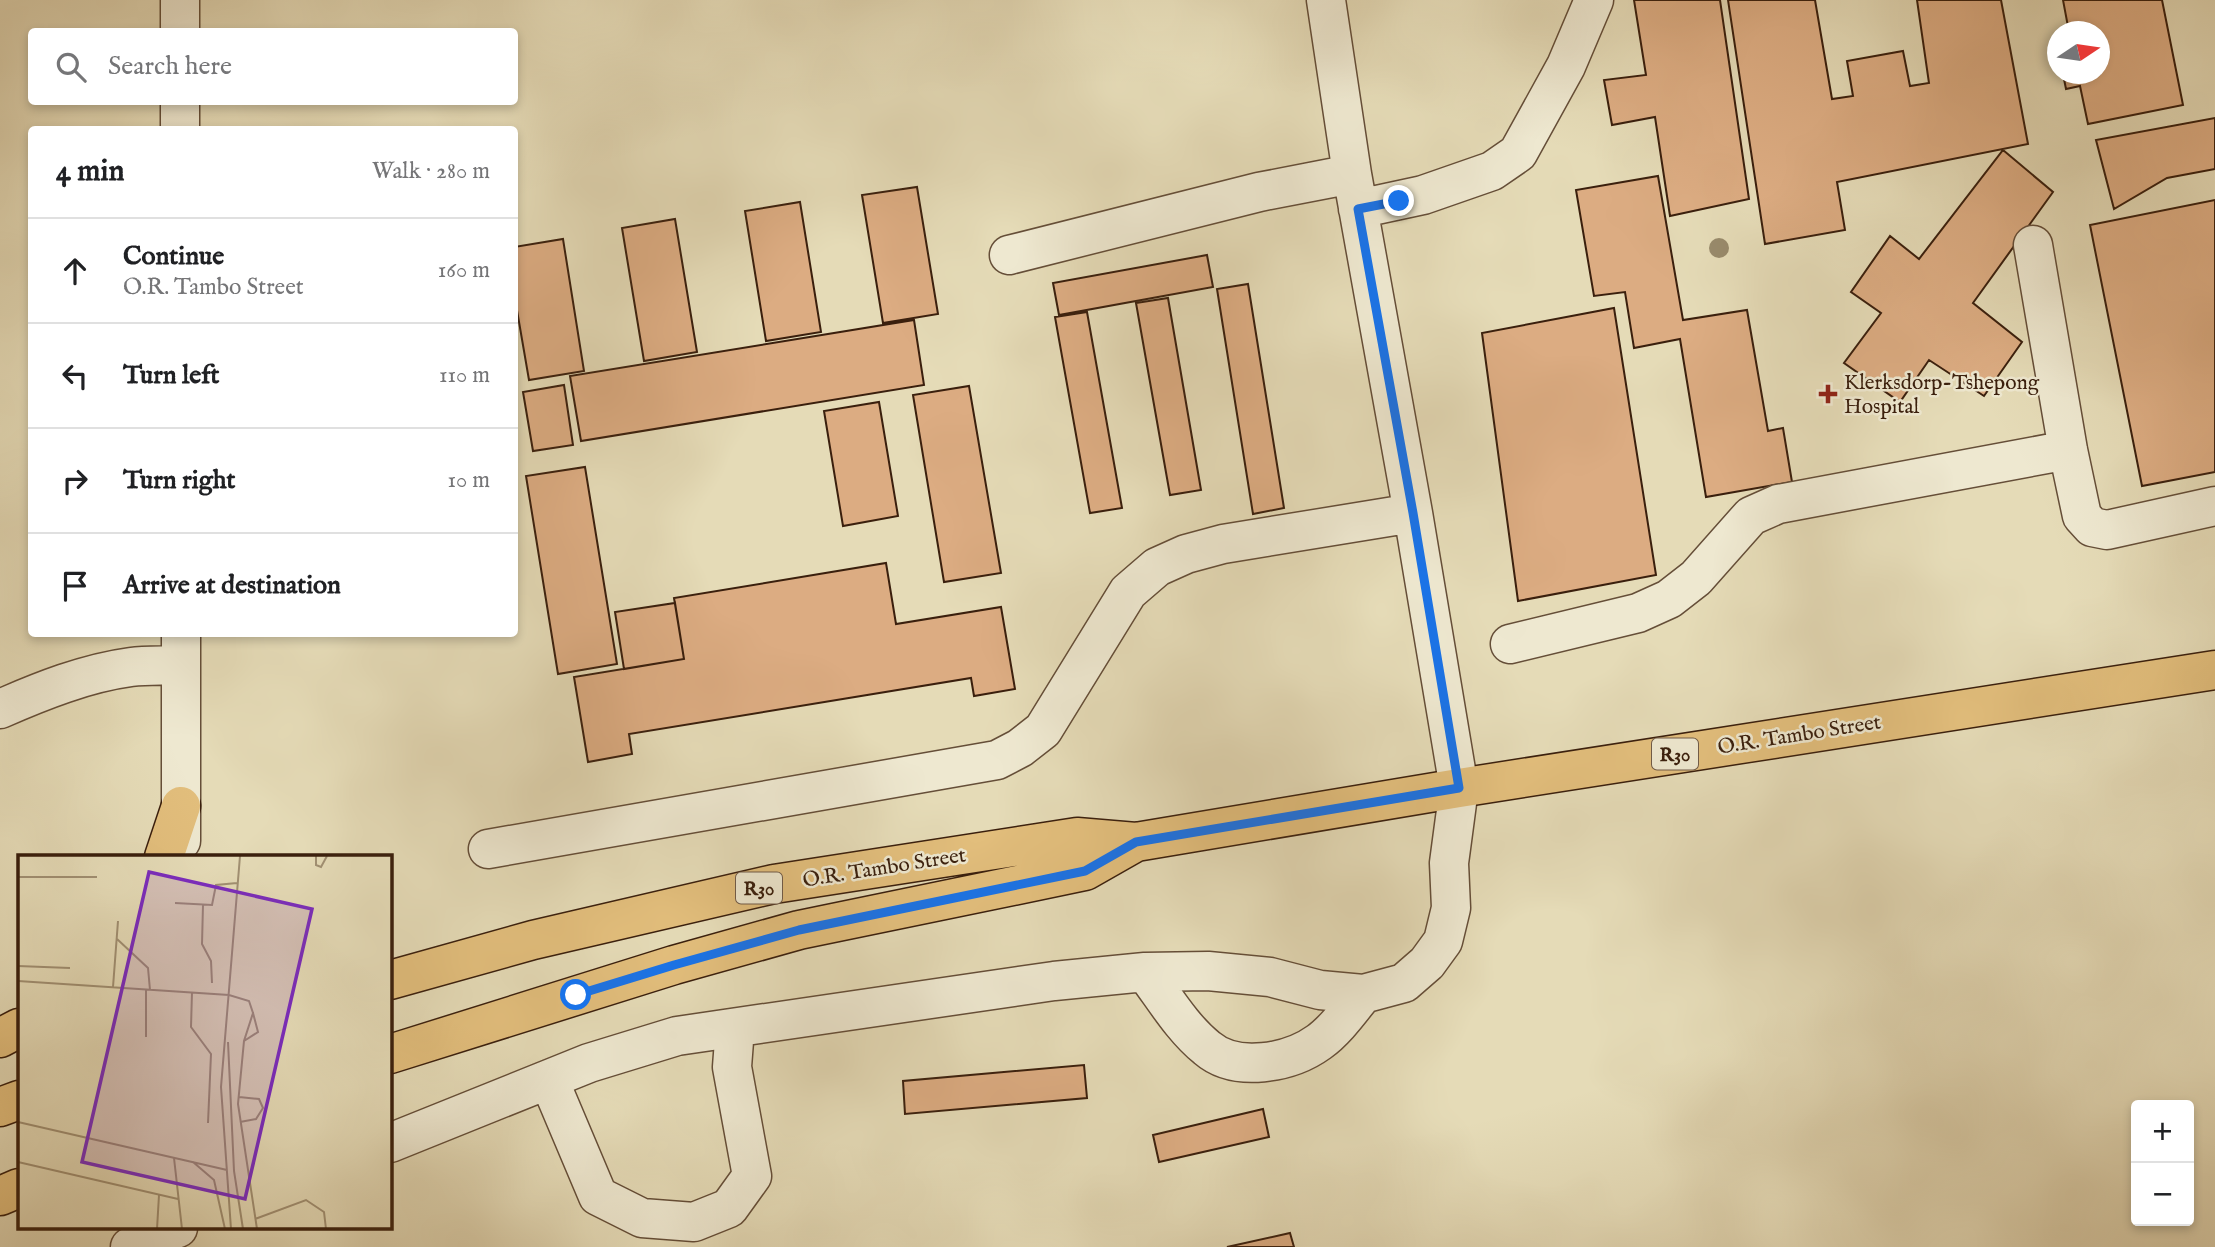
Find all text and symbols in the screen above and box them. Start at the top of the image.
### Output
north arrow [2047,21,2110,84]
search box [28,28,518,105]
icon: search [52,48,90,86]
text: Search here [108,50,232,83]
text: 4 min [56,153,124,191]
text: Walk · 280 m [372,157,490,186]
route end [1383,185,1414,216]
text: Continue [123,240,224,273]
icon: ahead [56,252,94,290]
text: 160 m [438,256,490,285]
text: O.R. Tambo Street [123,273,304,302]
icon: left [56,357,94,395]
text: Turn left [123,359,220,392]
text: 110 m [439,361,490,390]
place label: Klerksdorp-Tshepong Hospital [1844,370,2040,421]
marker: Klerksdorp-Tshepong Hospital [1818,384,1838,404]
icon: right [56,462,94,500]
text: Turn right [123,464,236,497]
text: 10 m [447,466,490,495]
icon: arrive [56,567,94,605]
text: Arrive at destination [123,569,341,602]
street label: O.R. Tambo Street [1716,709,1883,762]
road number: R30 [1652,738,1698,769]
street label: O.R. Tambo Street [801,842,968,895]
inset map [18,855,392,1230]
road number: R30 [736,873,782,904]
route start [560,979,591,1010]
map controls [2131,1100,2194,1226]
button: + [2131,1100,2194,1163]
button: − [2131,1163,2194,1226]

